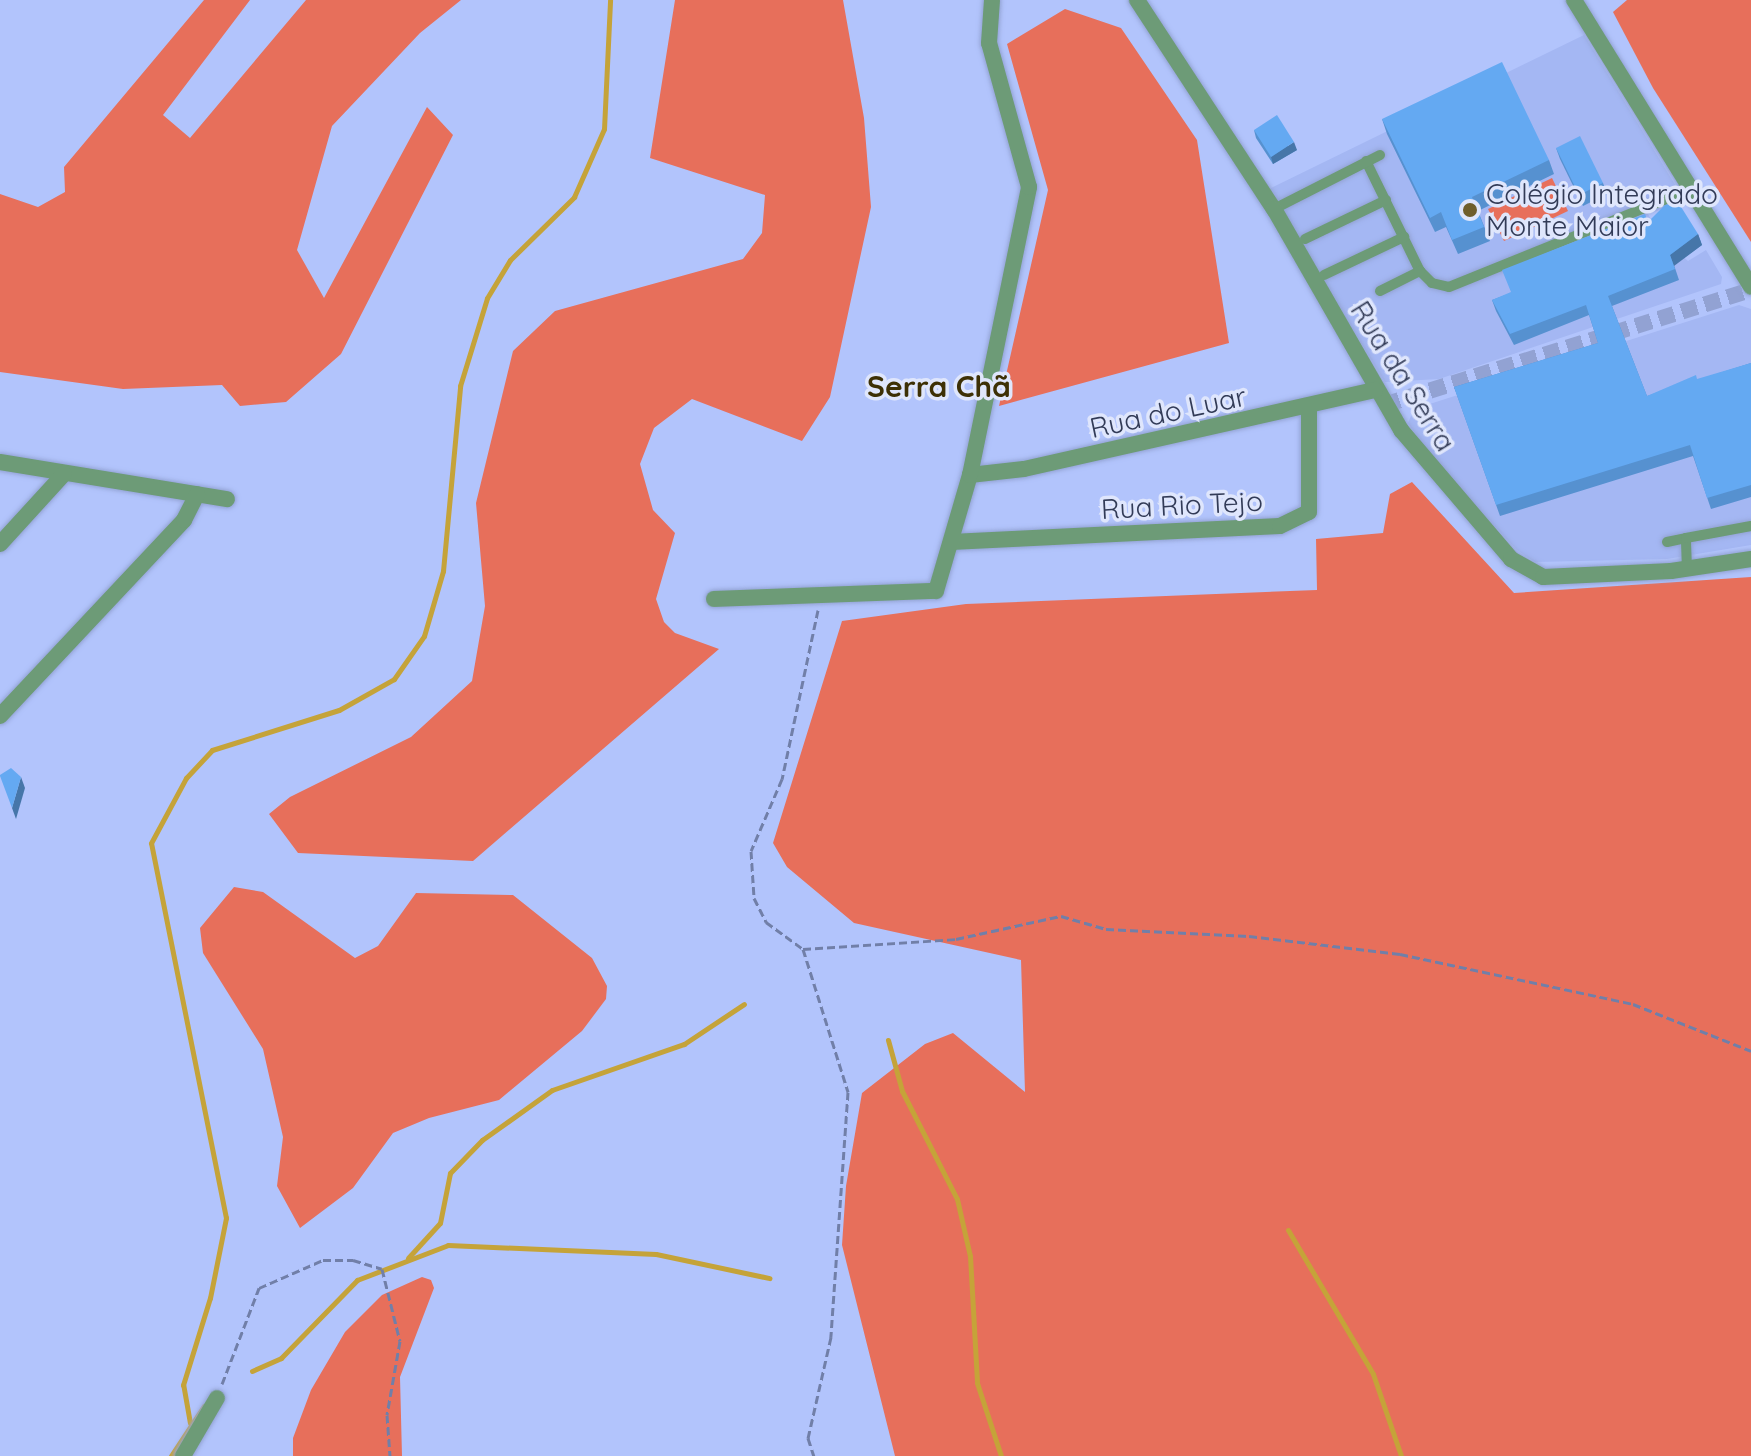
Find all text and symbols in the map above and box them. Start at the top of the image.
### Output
place label: Colégio Integrado Monte Maior [1486,177,1718,243]
marker: Colégio Integrado Monte Maior [1461,201,1479,219]
street label: Rua da Serra [1344,295,1462,457]
district label: Serra Chã [867,368,1011,404]
street label: Rua do Luar [1087,379,1249,445]
street label: Rua Rio Tejo [1100,484,1264,526]

